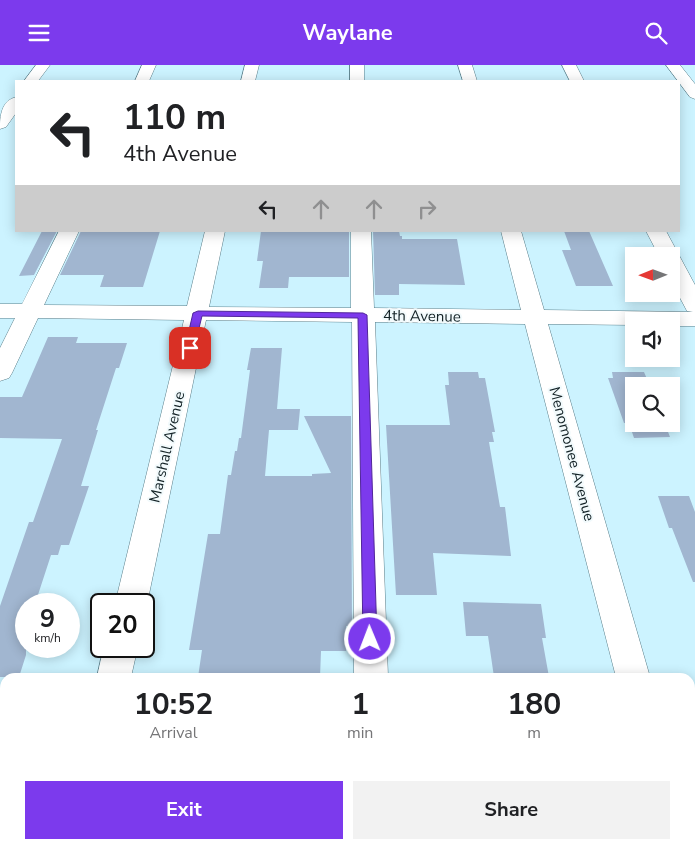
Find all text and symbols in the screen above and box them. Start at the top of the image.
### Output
text: Waylane [302,18,393,48]
icon: menu [25,19,53,47]
icon: search [642,19,670,47]
text: 110 m [123,94,226,141]
icon: left [40,100,105,165]
text: 4th Avenue [123,139,237,169]
icon: left [254,195,282,223]
icon: ahead [307,195,335,223]
icon: ahead [360,195,388,223]
icon: right [413,195,441,223]
north arrow [625,247,680,303]
map controls [625,247,680,432]
street label: 4th Avenue [383,305,461,327]
button: sound [625,312,680,367]
pin [169,327,211,369]
icon: arrive [176,334,204,362]
button: search [625,377,680,432]
street label: Menomonee Avenue [544,385,600,523]
street label: Marshall Avenue [144,389,190,505]
speed limit sign: 20 [90,593,155,658]
text: 9 [40,602,55,636]
position arrow [343,612,395,664]
text: km/h [34,630,61,646]
text: 10:52 [134,684,213,725]
text: 1 [351,684,369,725]
text: 180 [507,684,561,725]
text: Arrival [149,722,198,744]
text: min [347,722,373,744]
text: m [527,722,541,744]
button: Exit [25,781,343,839]
button: Share [353,781,670,839]

